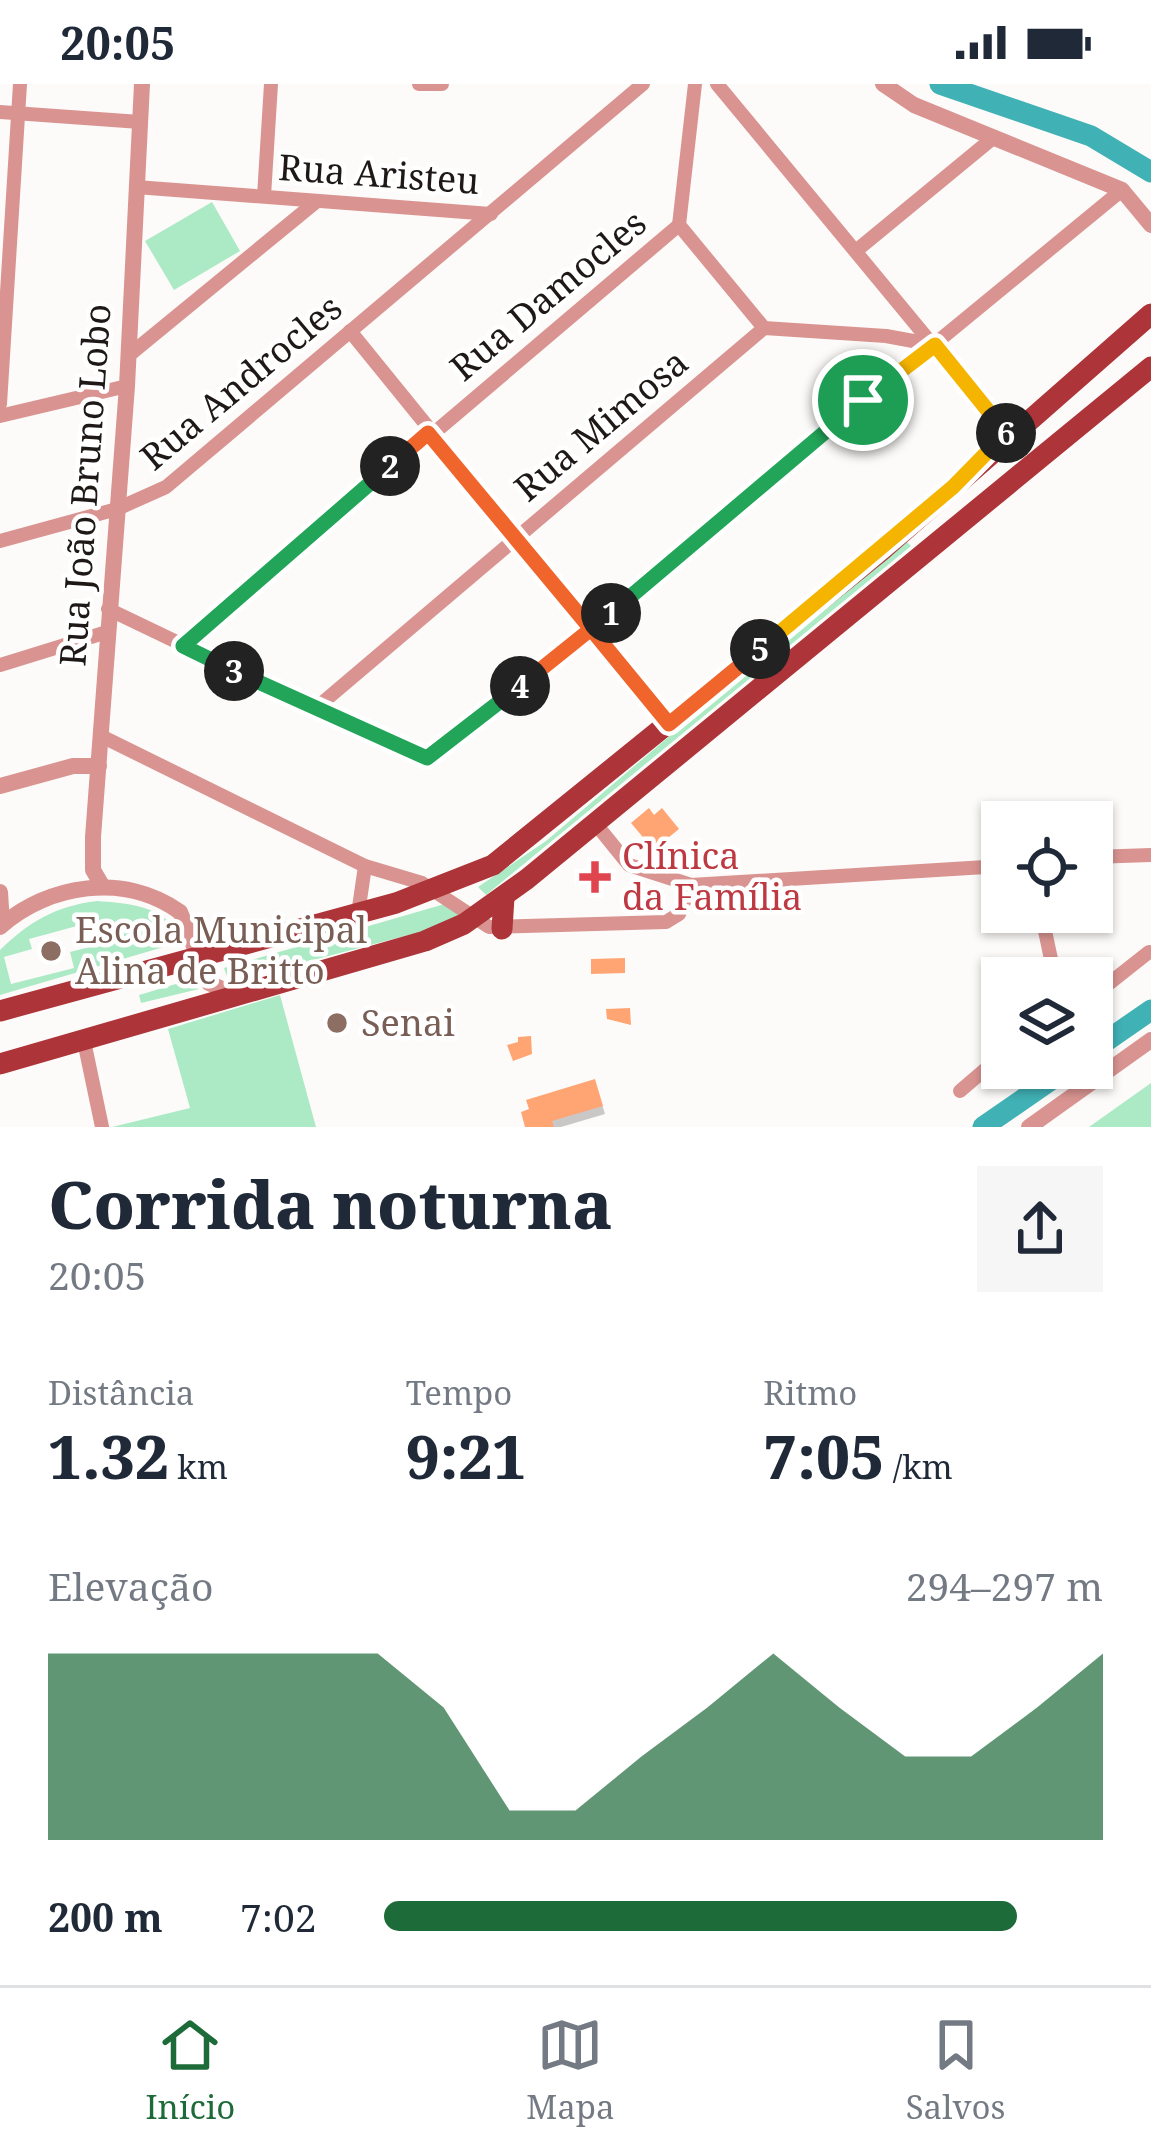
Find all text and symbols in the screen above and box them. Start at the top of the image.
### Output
text: 20:05 [60,12,175,73]
street label: Rua Aristeu [277,142,481,205]
street label: Rua Damocles [439,198,656,391]
street label: Rua Androcles [130,283,352,480]
street label: Rua João Bruno Lobo [47,302,122,668]
street label: Rua Mimosa [503,337,698,512]
pin [812,349,914,451]
icon: arrive [830,367,896,433]
pin: 6 [976,403,1036,463]
text: 6 [997,410,1015,455]
pin: 2 [360,436,420,496]
text: 2 [381,443,399,488]
pin: 1 [581,583,641,643]
text: 1 [602,590,620,635]
pin: 5 [730,619,790,679]
text: 5 [751,626,769,671]
pin: 3 [204,641,264,701]
text: 3 [225,648,243,693]
pin: 4 [490,656,550,716]
text: 4 [511,663,529,708]
map controls [981,801,1113,1089]
button: locate [981,801,1113,933]
place label: Clínica da Família [622,831,802,921]
marker: Clínica da Família [579,861,611,893]
place label: Escola Municipal Alina de Britto [75,905,367,995]
marker: Escola Municipal Alina de Britto [38,938,64,964]
button: layers [981,957,1113,1089]
place label: Senai [361,998,455,1047]
marker: Senai [324,1010,350,1036]
text: Corrida noturna [48,1158,613,1248]
button: share [977,1166,1103,1292]
text: 20:05 [48,1248,146,1301]
text: Distância [48,1370,194,1415]
text: Tempo [406,1370,512,1415]
text: Ritmo [763,1370,857,1415]
text: 1.32 [48,1415,169,1497]
text: 9:21 [406,1415,526,1497]
text: 7:05 [763,1415,884,1497]
text: km [169,1444,228,1489]
text: /km [884,1444,953,1489]
text: Elevação [48,1559,213,1612]
text: 294–297 m [906,1559,1103,1612]
text: 200 m [48,1890,163,1943]
text: 7:02 [240,1890,317,1943]
tab: Início [146,2012,235,2129]
tab: Mapa [526,2012,615,2129]
tab: Salvos [906,2012,1005,2129]

